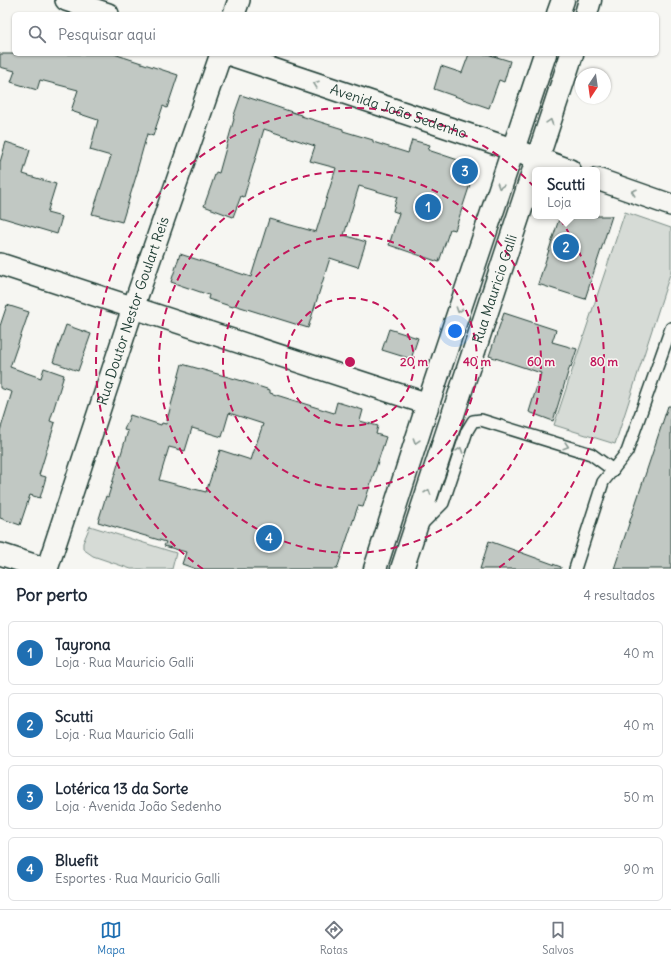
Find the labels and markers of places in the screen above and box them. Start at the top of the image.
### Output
pin: 3 [452,156,478,186]
pin: 1 [415,192,441,222]
pin: 2 [553,232,579,262]
centre of rings [343,355,357,369]
pin: 4 [256,523,282,553]

